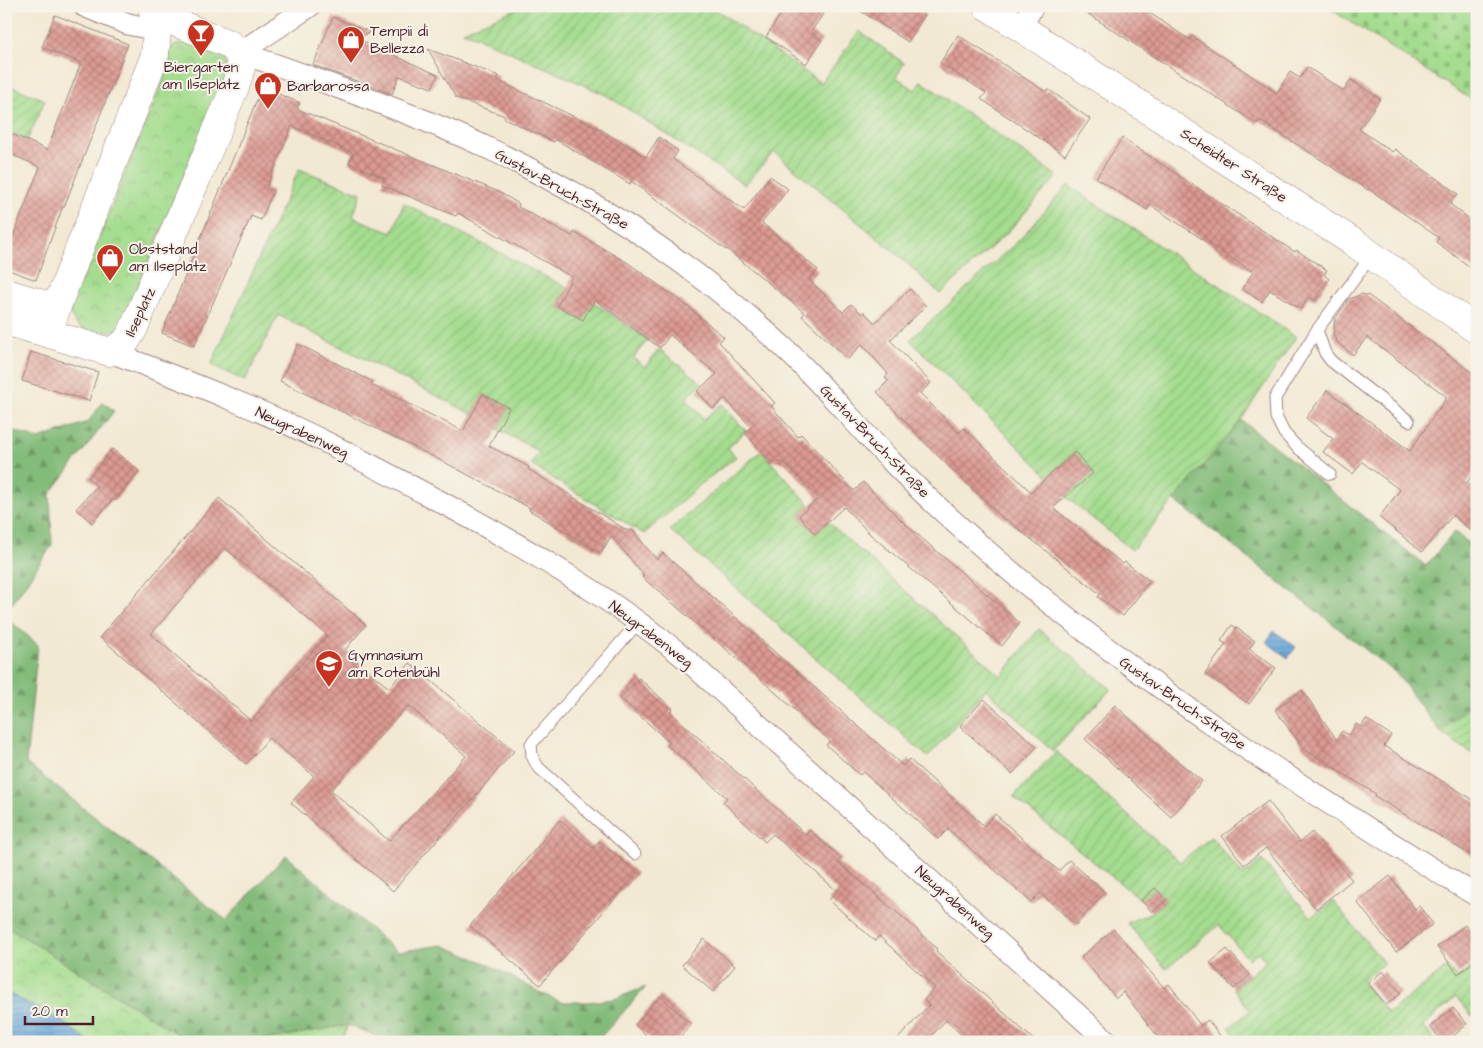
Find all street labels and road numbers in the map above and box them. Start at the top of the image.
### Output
street label: Scheidter Straße [1176,123,1291,208]
street label: Gustav-Bruch-Straße [491,144,633,235]
street label: Ilseplatz [120,284,161,340]
street label: Gustav-Bruch-Straße [815,380,934,503]
street label: Neugrabenweg [251,402,352,464]
street label: Neugrabenweg [604,596,697,674]
street label: Gustav-Bruch-Straße [1115,652,1250,755]
street label: Neugrabenweg [910,861,999,945]

